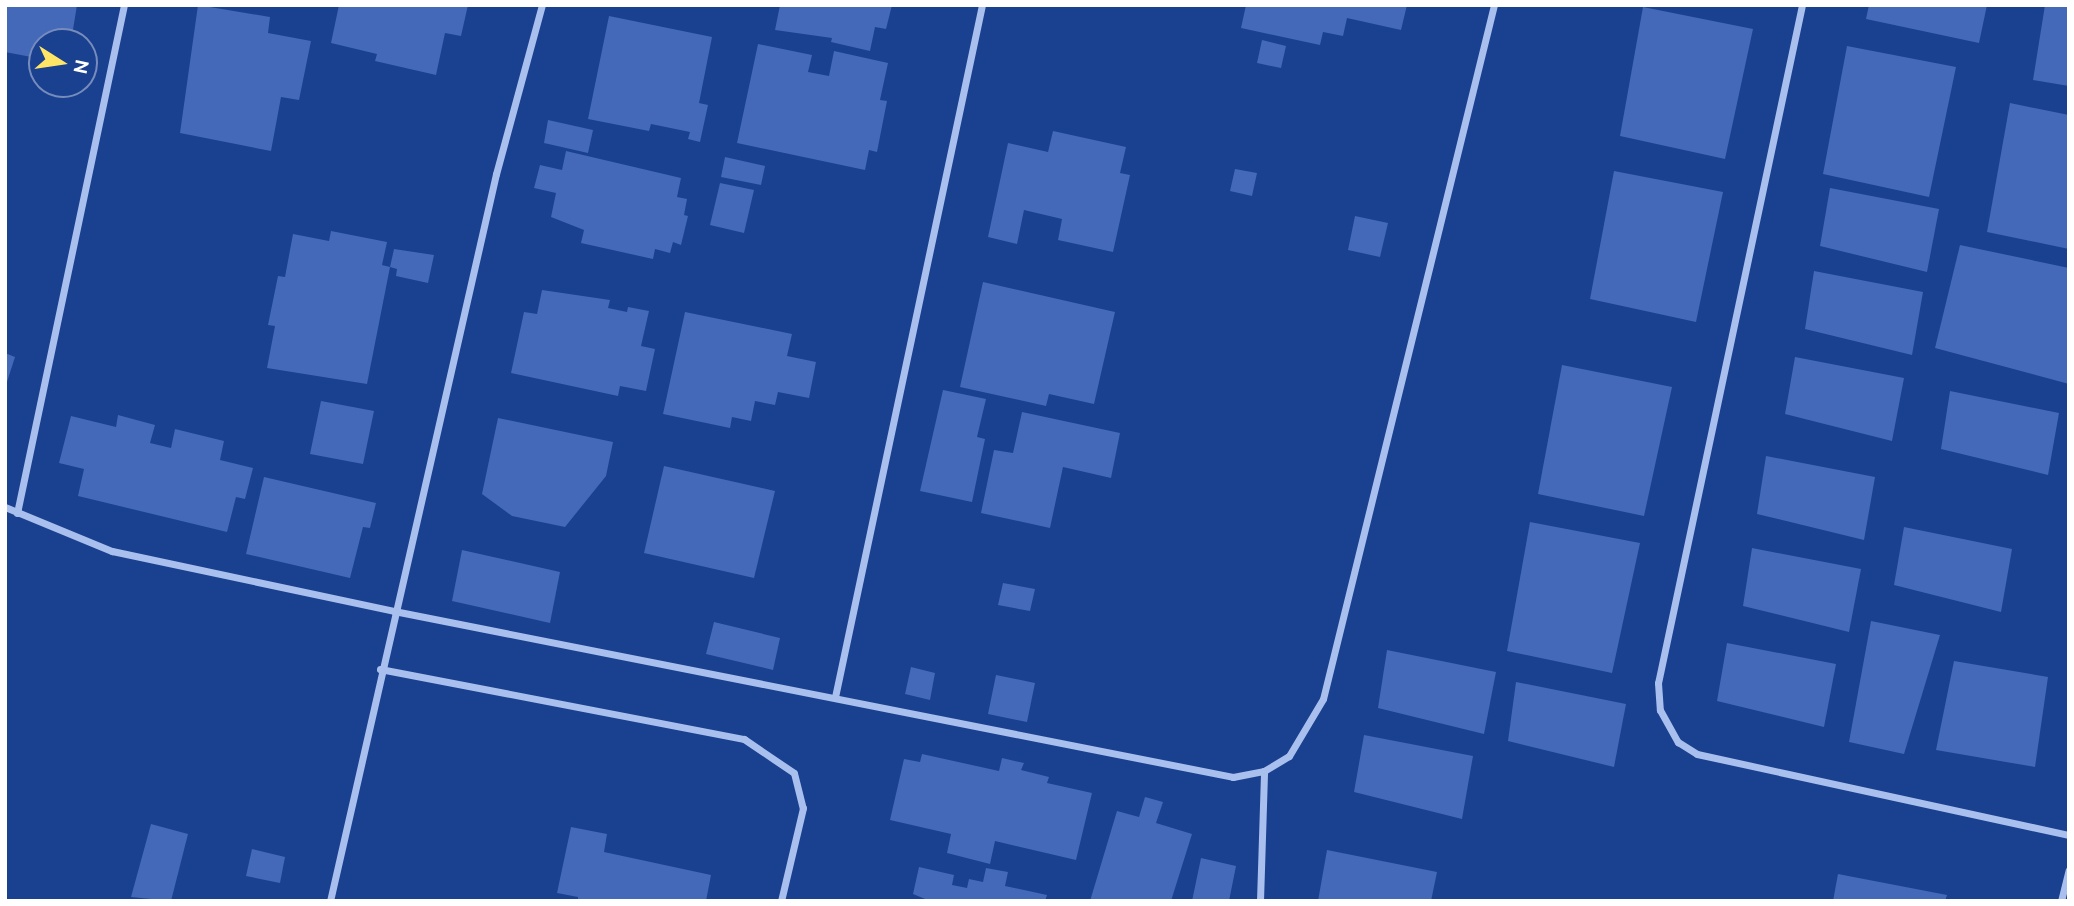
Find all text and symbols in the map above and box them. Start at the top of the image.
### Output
north arrow [28,28,98,98]
text: N [69,58,94,76]

